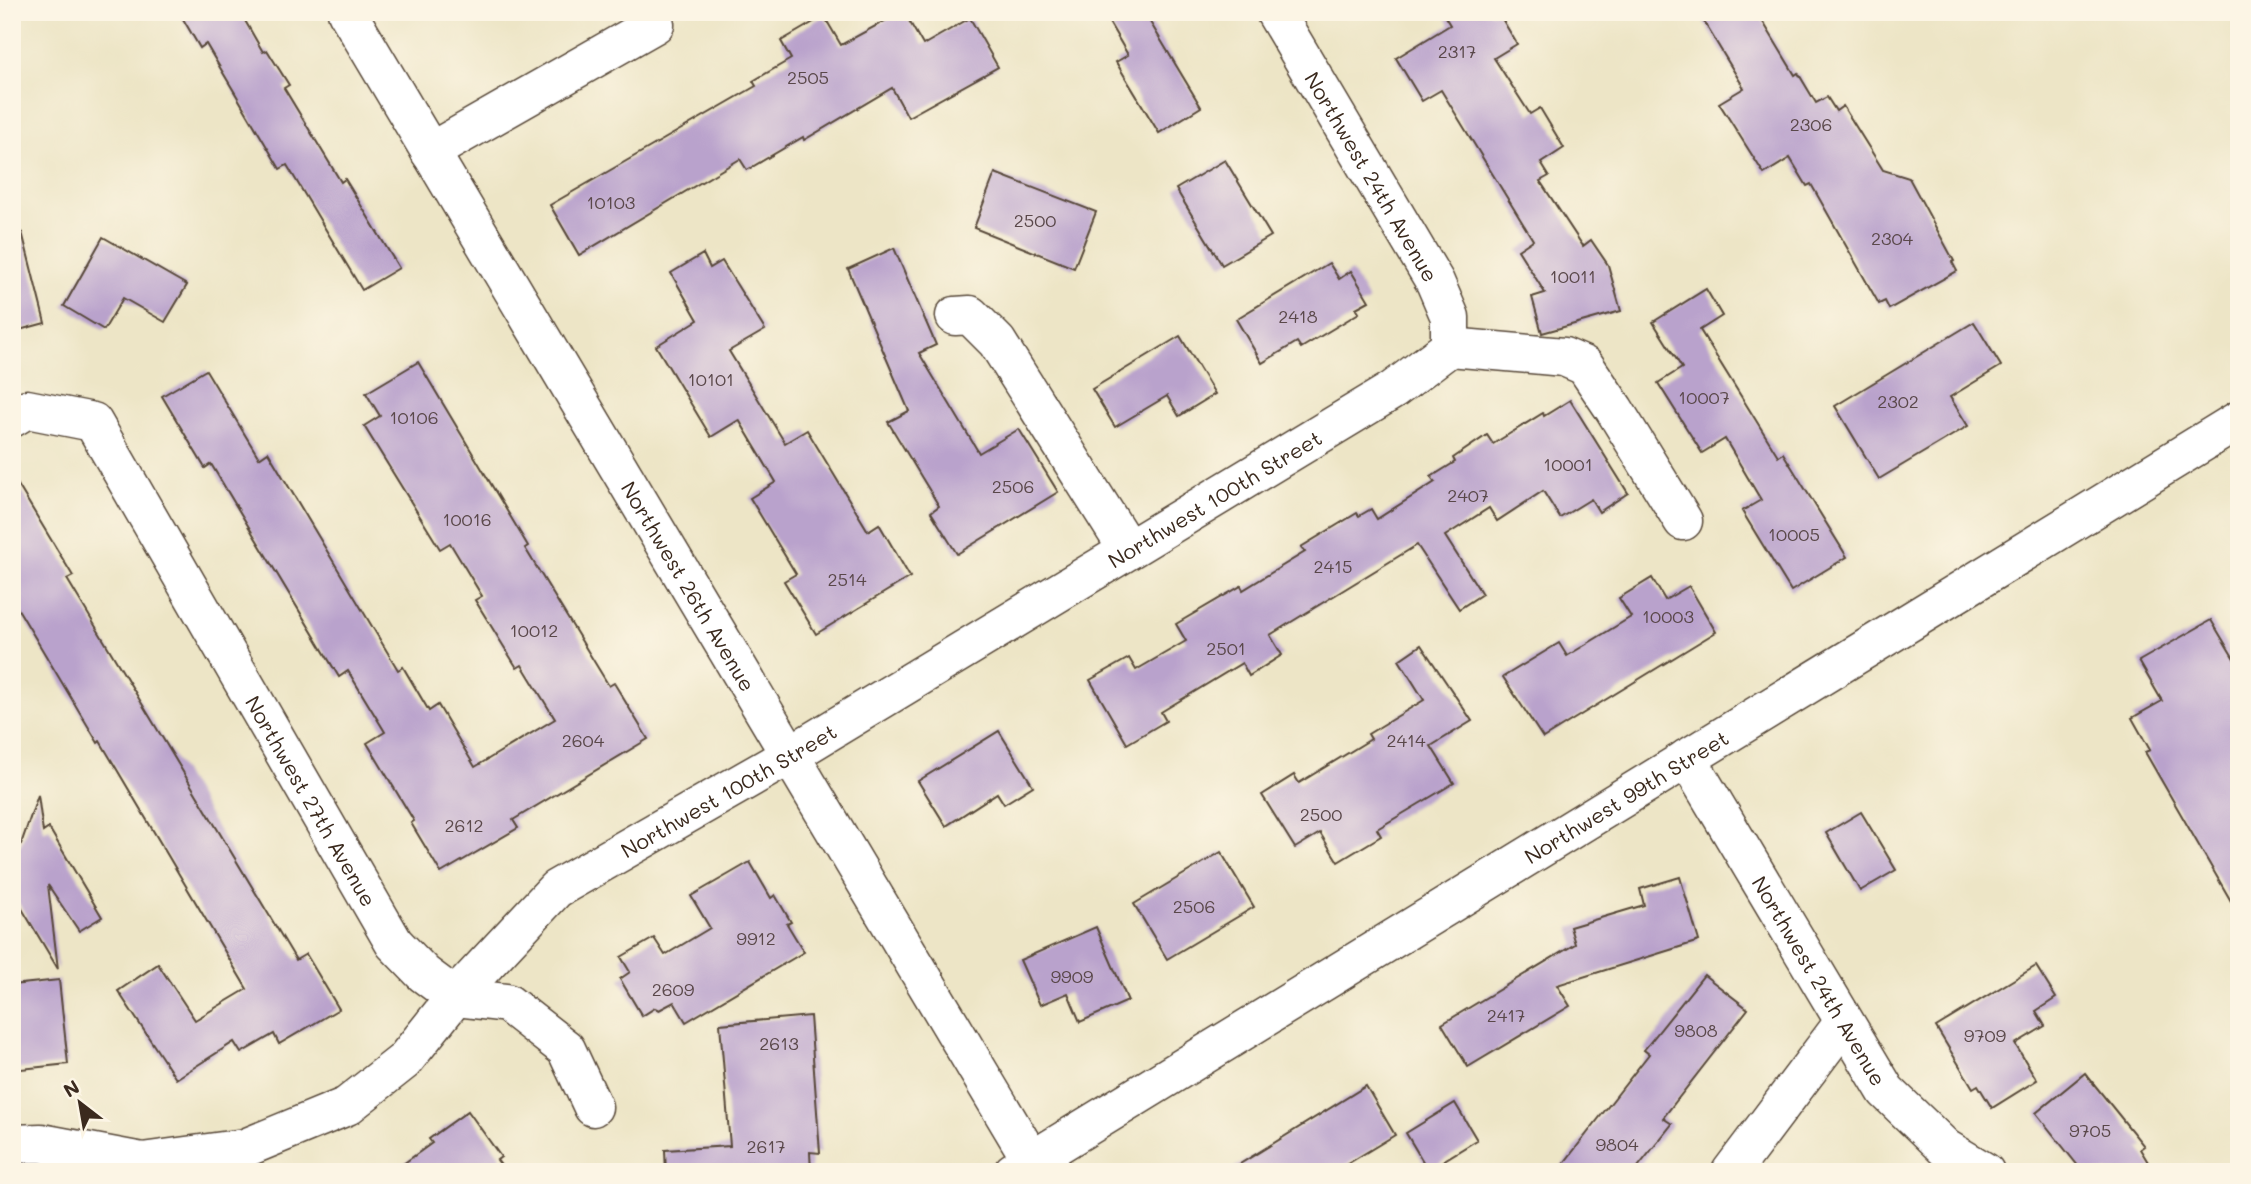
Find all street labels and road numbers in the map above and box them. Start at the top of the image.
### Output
street label: Northwest 24th Avenue [1300,66,1445,286]
street label: Northwest 100th Street [1102,423,1326,573]
street label: Northwest 26th Avenue [616,476,762,696]
street label: Northwest 27th Avenue [240,690,383,911]
street label: Northwest 100th Street [615,717,841,863]
street label: Northwest 99th Street [1519,723,1733,869]
street label: Northwest 24th Avenue [1747,871,1893,1090]

